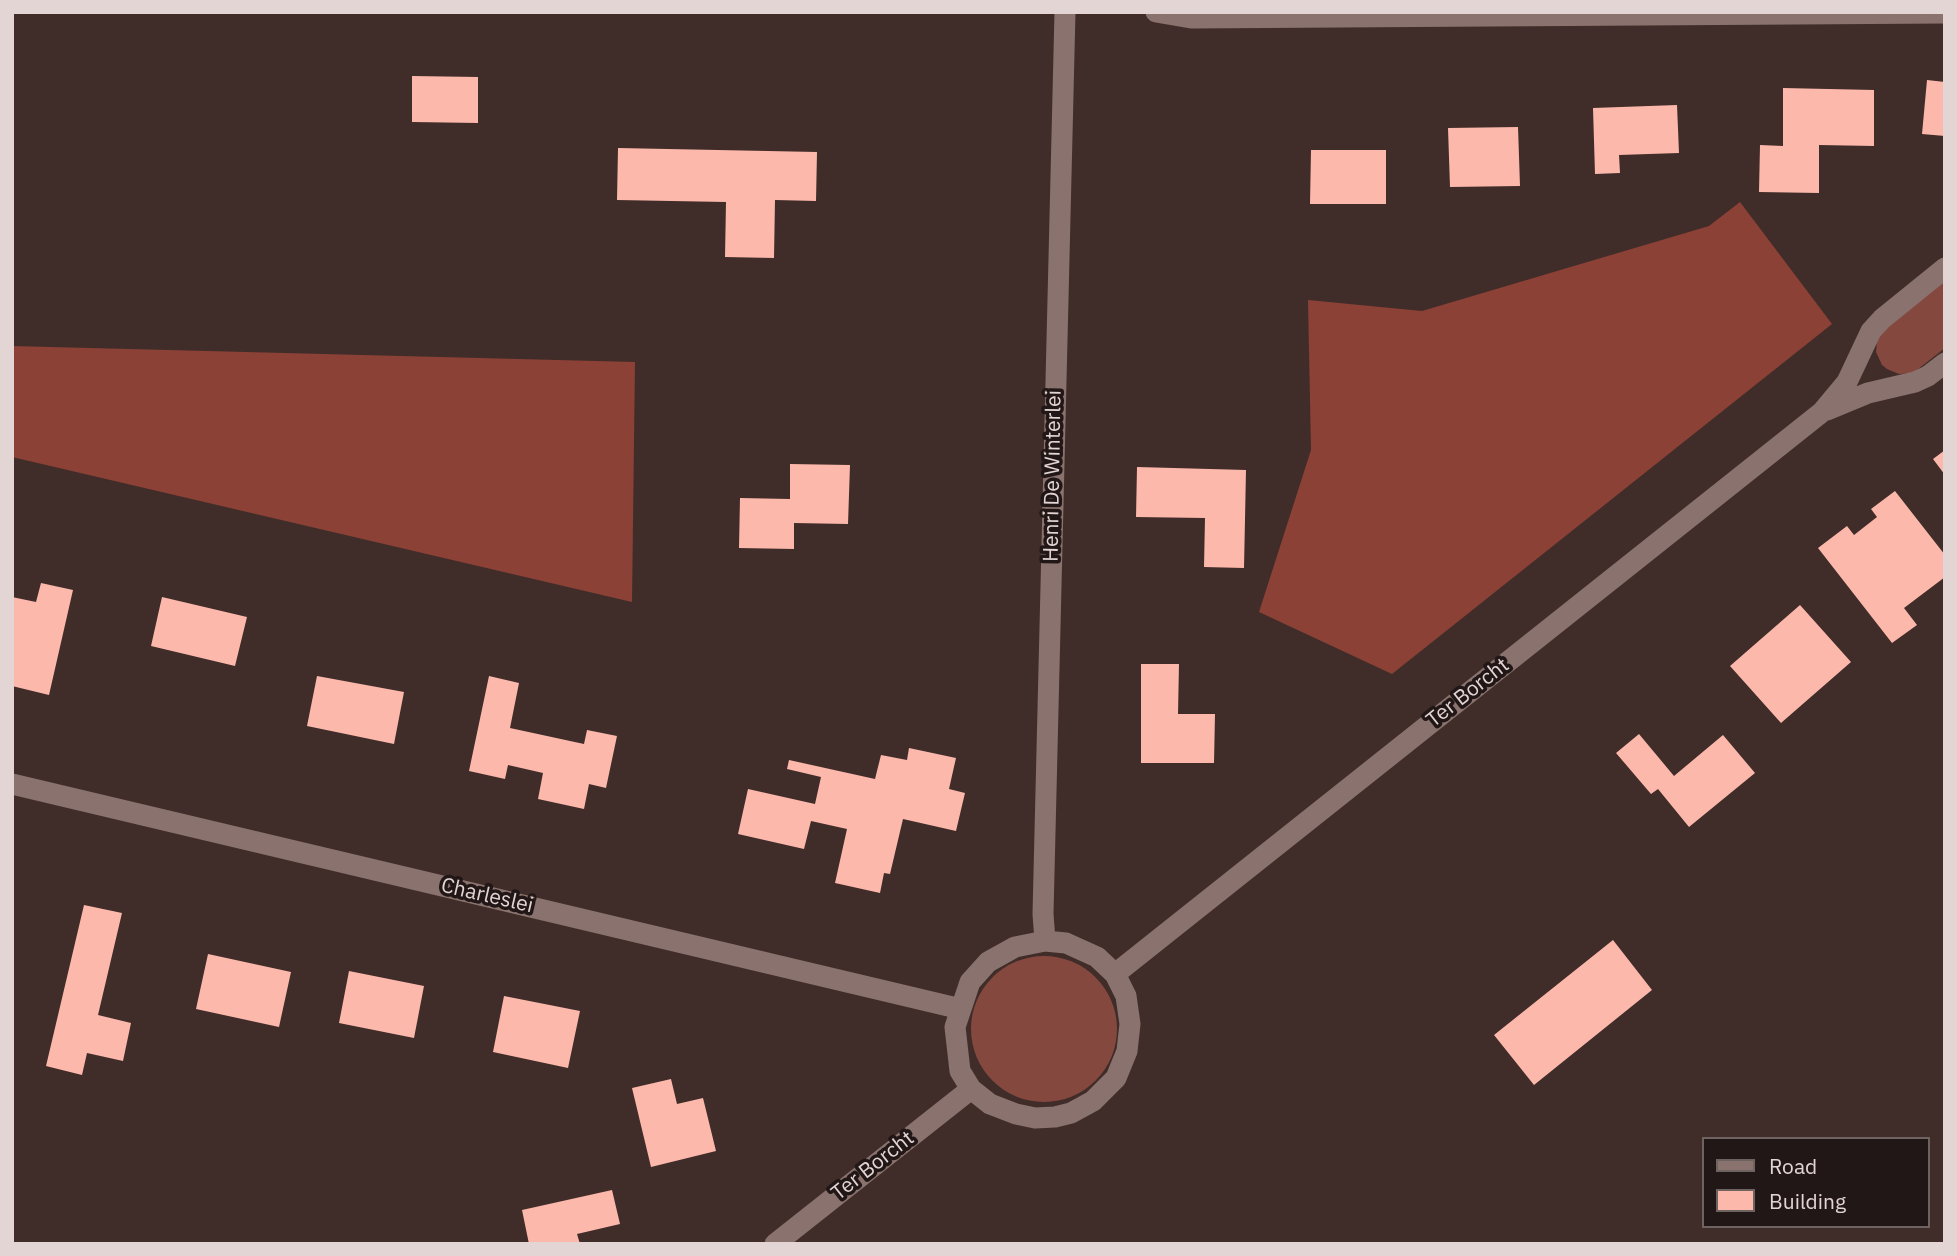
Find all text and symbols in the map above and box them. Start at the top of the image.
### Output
street label: Henri De Winterlei [1039,390,1067,562]
street label: Ter Borcht [1422,653,1514,733]
street label: Charleslei [438,873,536,919]
street label: Ter Borcht [827,1126,919,1206]
legend [1702,1137,1929,1228]
text: Road [1769,1152,1817,1180]
text: Building [1769,1187,1846,1215]

